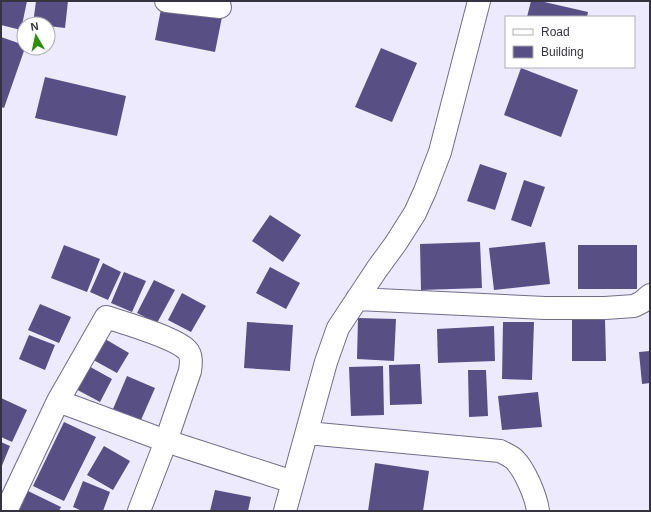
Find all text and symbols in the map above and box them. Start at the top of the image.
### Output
north arrow [16,16,56,56]
legend [505,16,635,68]
text: N [30,20,39,33]
text: Road [541,25,570,39]
text: Building [541,45,584,59]

